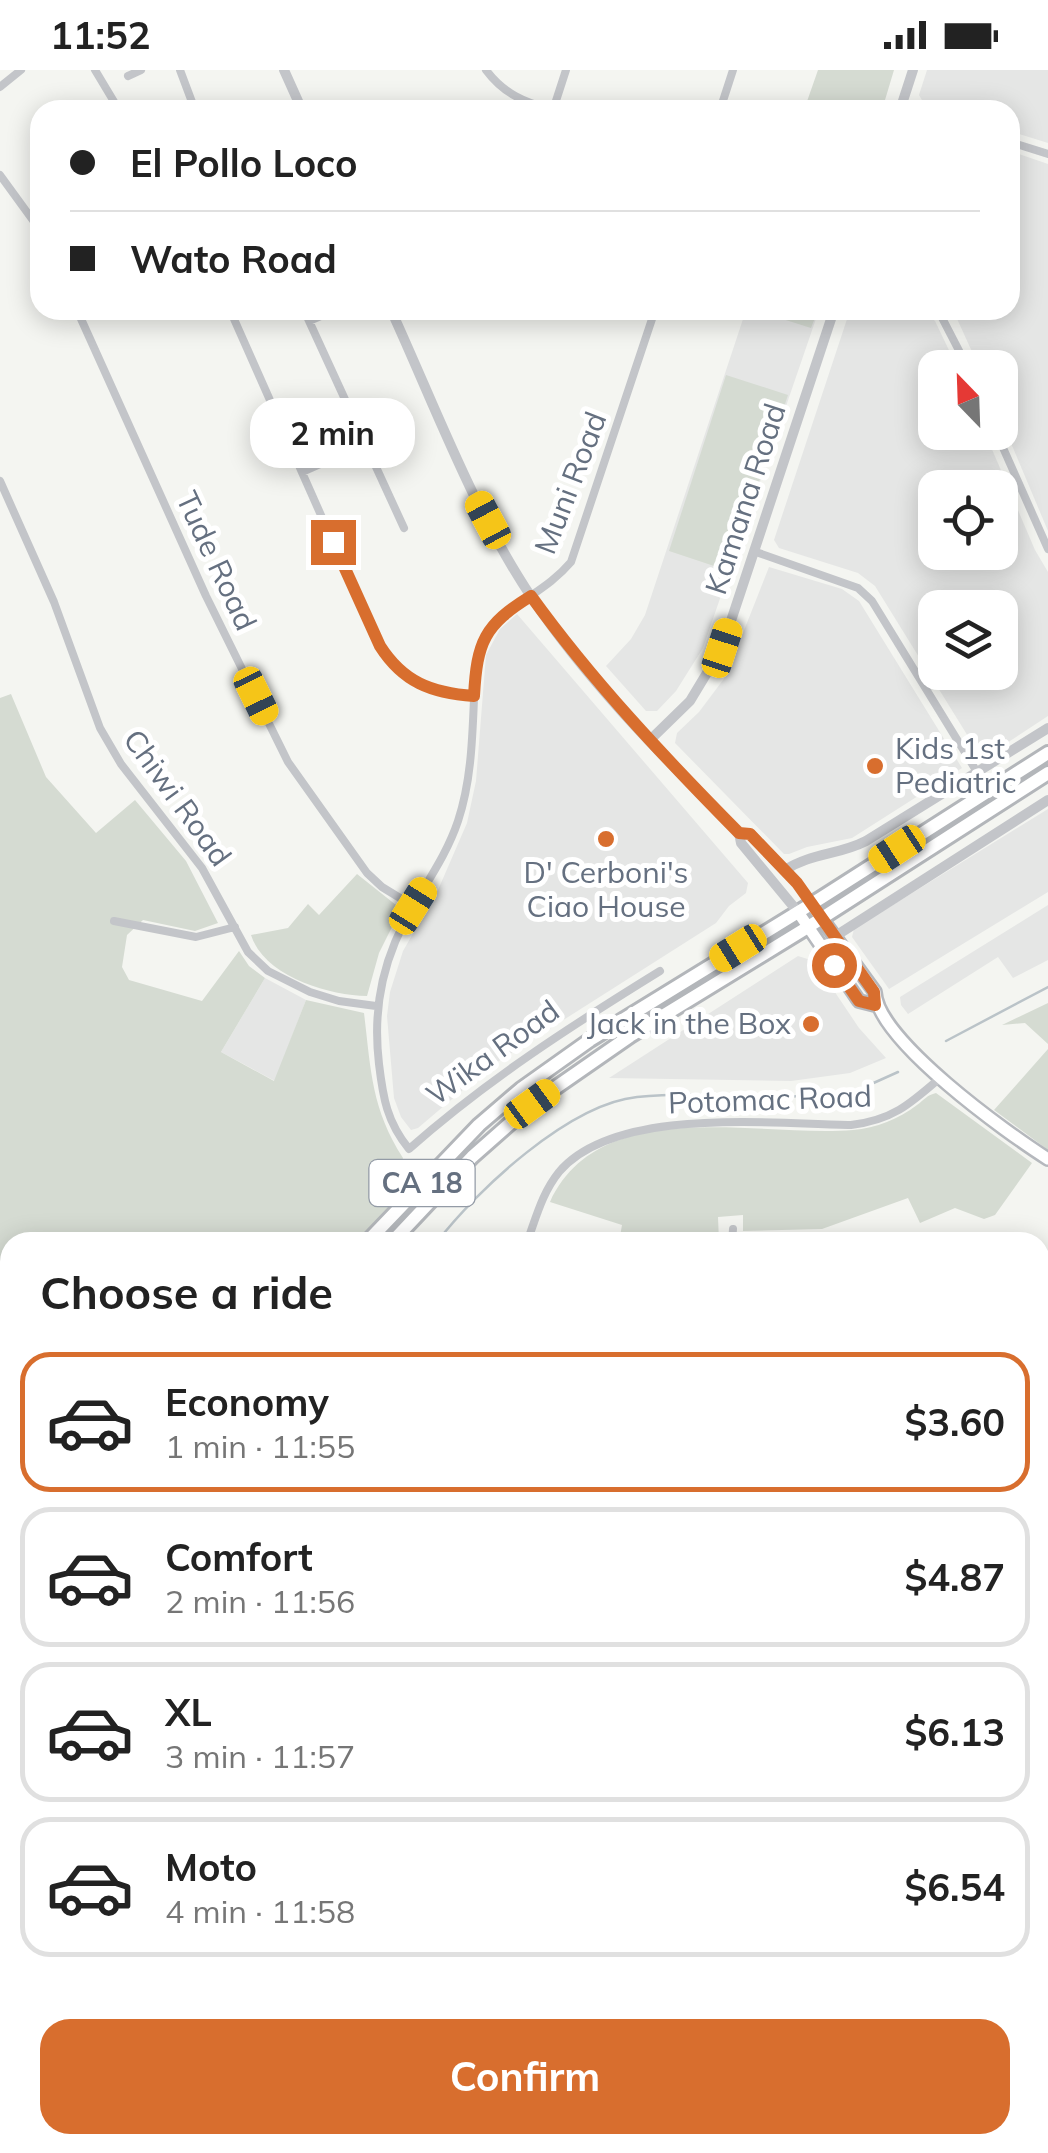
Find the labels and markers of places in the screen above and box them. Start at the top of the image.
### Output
place label: Kids 1st Pediatric [895,729,1017,801]
marker: Kids 1st Pediatric [864,755,886,777]
marker: D' Cerboni's Ciao House [595,828,617,850]
place label: D' Cerboni's Ciao House [524,853,688,925]
place label: Jack in the Box [587,1004,791,1042]
marker: Jack in the Box [800,1013,822,1035]

